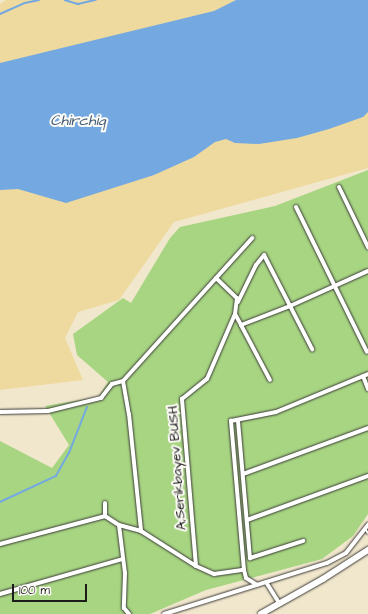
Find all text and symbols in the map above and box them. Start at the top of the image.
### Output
water label: Chirchiq [50,112,106,130]
street label: A,Serikbayev BUSH [164,405,190,531]
scale bar [14,576,89,602]
text: 100 m [19,582,50,599]

